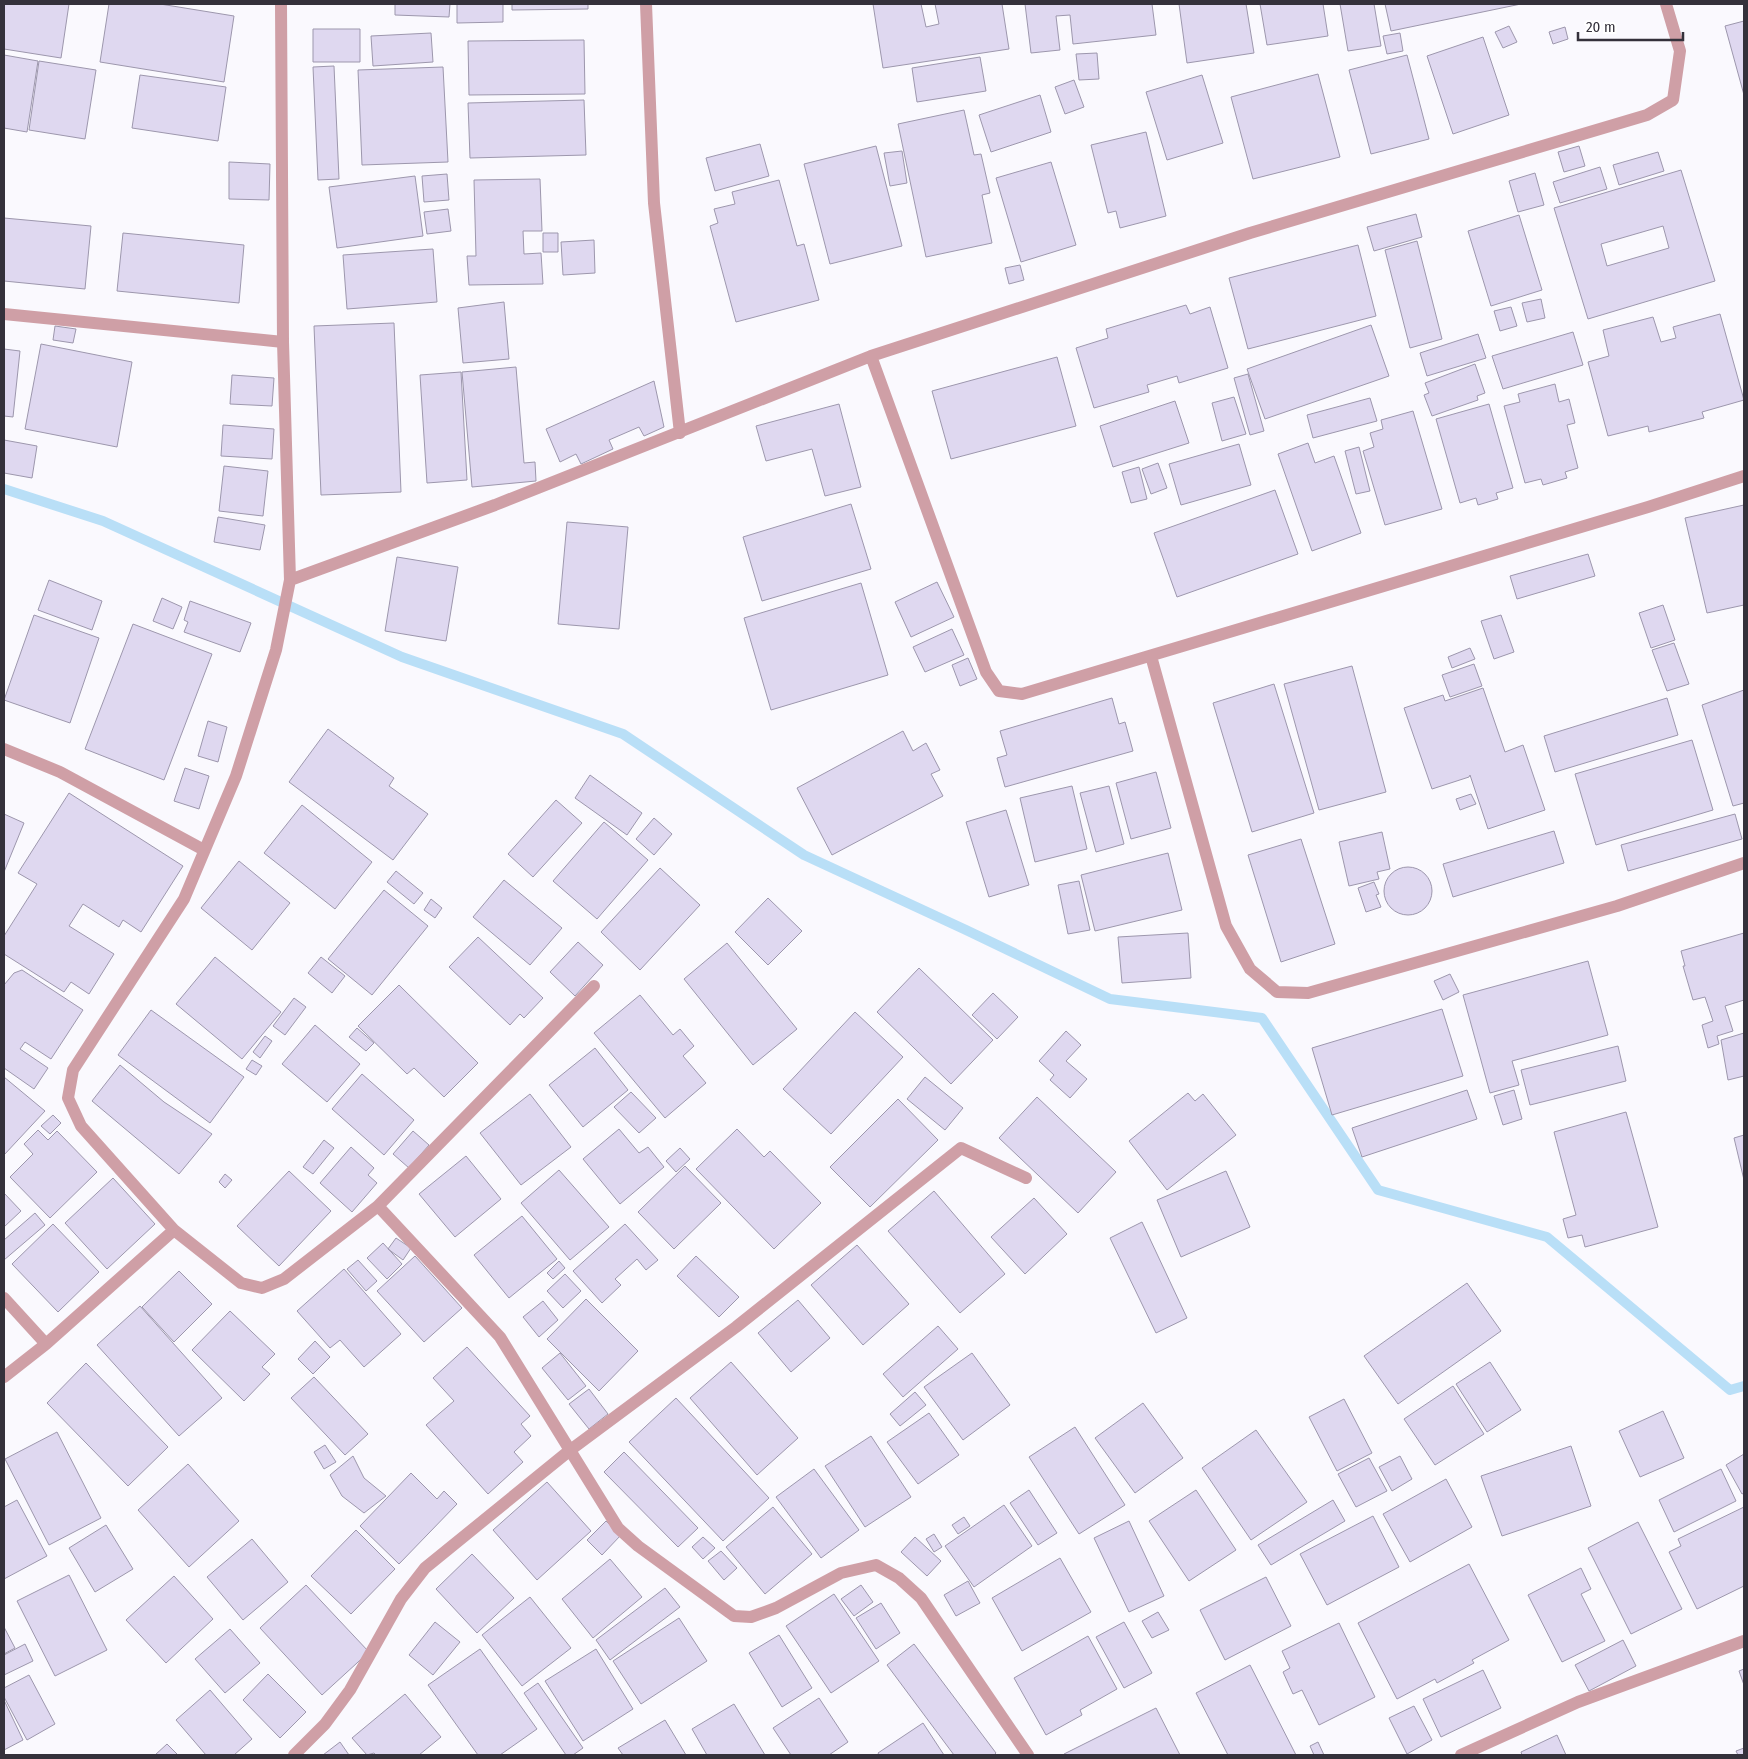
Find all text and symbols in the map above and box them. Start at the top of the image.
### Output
scale bar [1578,10,1683,42]
text: 20 m [1586,18,1616,36]

